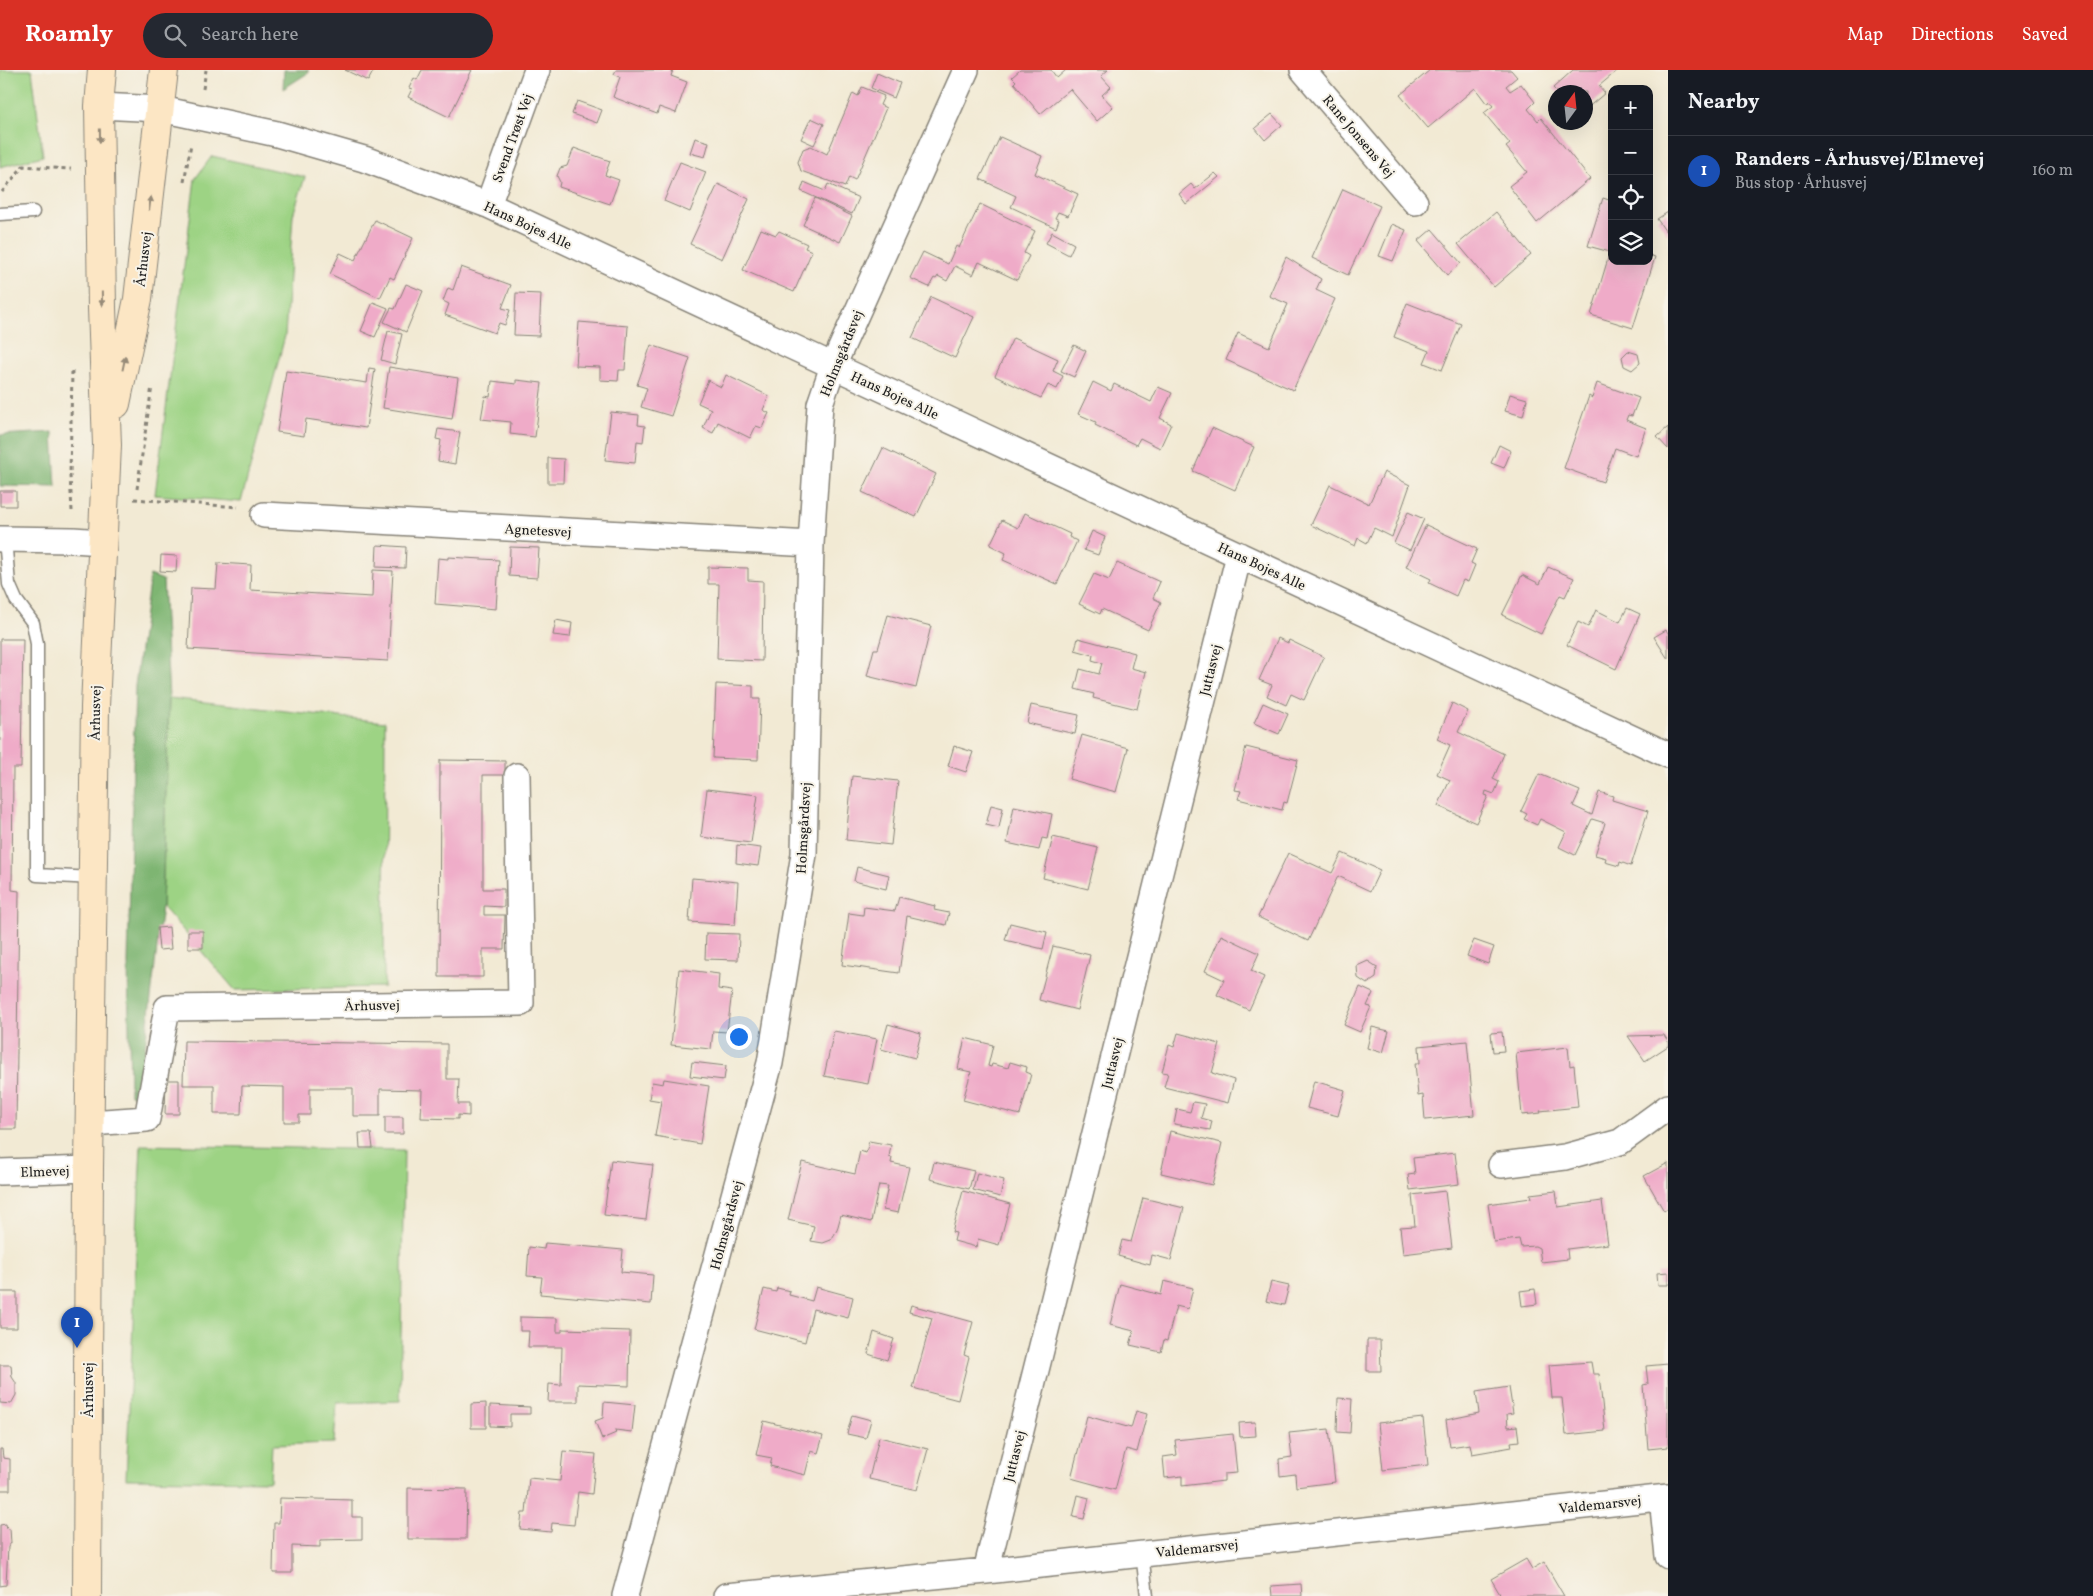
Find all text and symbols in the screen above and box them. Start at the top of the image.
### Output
search box [143,13,493,58]
text: Roamly [25,18,113,52]
icon: search [161,21,189,49]
text: Search here [201,22,298,48]
text: Map [1847,23,1883,48]
text: Directions [1911,23,1994,48]
text: Saved [2022,23,2068,48]
north arrow [1548,85,1593,130]
map controls [1608,85,1653,265]
button: + [1608,85,1653,130]
text: Nearby [1688,88,1759,117]
street label: Svend Trøst Vej [489,91,538,186]
street label: Rane Jonsens Vej [1317,91,1398,183]
one-way arrow [96,128,104,144]
button: − [1608,130,1653,175]
text: Randers - Århusvej/Elmevej [1735,147,1984,173]
text: 1 [1701,160,1707,182]
text: 160 m [2032,160,2073,182]
text: Bus stop · Århusvej [1735,173,1867,195]
button: locate [1608,175,1653,220]
one-way arrow [146,194,154,210]
street label: Hans Bojes Alle [480,198,575,255]
button: layers [1608,220,1653,265]
street label: Århusvej [132,230,157,288]
one-way arrow [98,291,106,307]
street label: Holmsgårdsvej [816,307,868,400]
one-way arrow [121,354,129,370]
street label: Hans Bojes Alle [847,368,942,425]
street label: Agnetesvej [504,520,572,543]
street label: Hans Bojes Alle [1214,539,1309,596]
street label: Juttasvej [1196,642,1227,698]
street label: Århusvej [87,685,106,741]
street label: Holmsgårdsvej [793,782,816,874]
street label: Århusvej [344,997,400,1016]
your location [726,1024,752,1050]
street label: Juttasvej [1098,1035,1129,1091]
street label: Elmevej [20,1162,70,1183]
street label: Holmsgårdsvej [706,1179,749,1272]
pin: 1 [61,1307,93,1348]
street label: Århusvej [80,1362,99,1418]
street label: Juttasvej [1000,1428,1031,1484]
street label: Valdemarsvej [1558,1492,1642,1519]
street label: Valdemarsvej [1155,1536,1239,1563]

